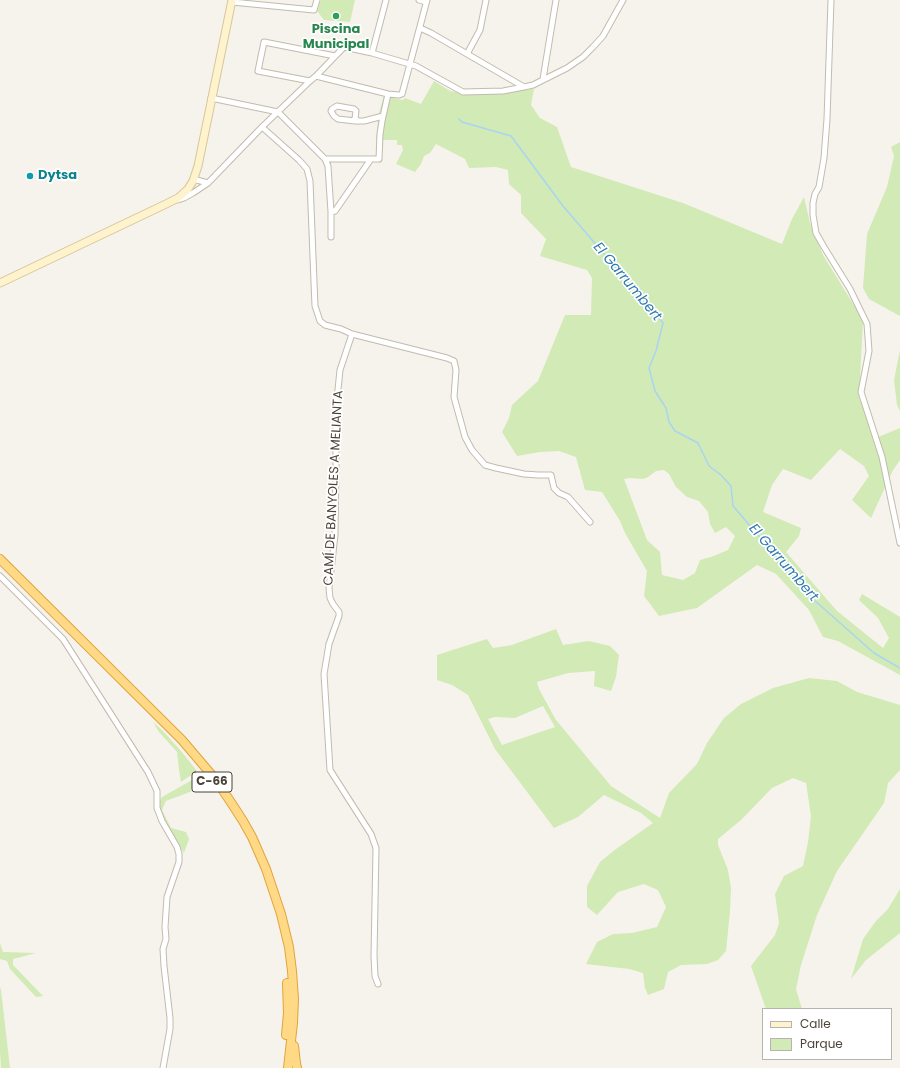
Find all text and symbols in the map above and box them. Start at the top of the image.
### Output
marker: Piscina Municipal [331,11,341,21]
place label: Piscina Municipal [303,22,369,53]
place label: Dytsa [38,168,77,184]
marker: Dytsa [25,171,35,181]
water label: El Garrumbert [589,239,665,325]
street label: CAMÍ DE BANYOLES A MELIANTA [321,390,347,586]
water label: El Garrumbert [745,521,821,605]
road number: C-66 [192,772,232,792]
legend [762,1008,892,1060]
text: Calle [800,1015,831,1032]
text: Parque [800,1035,843,1052]

